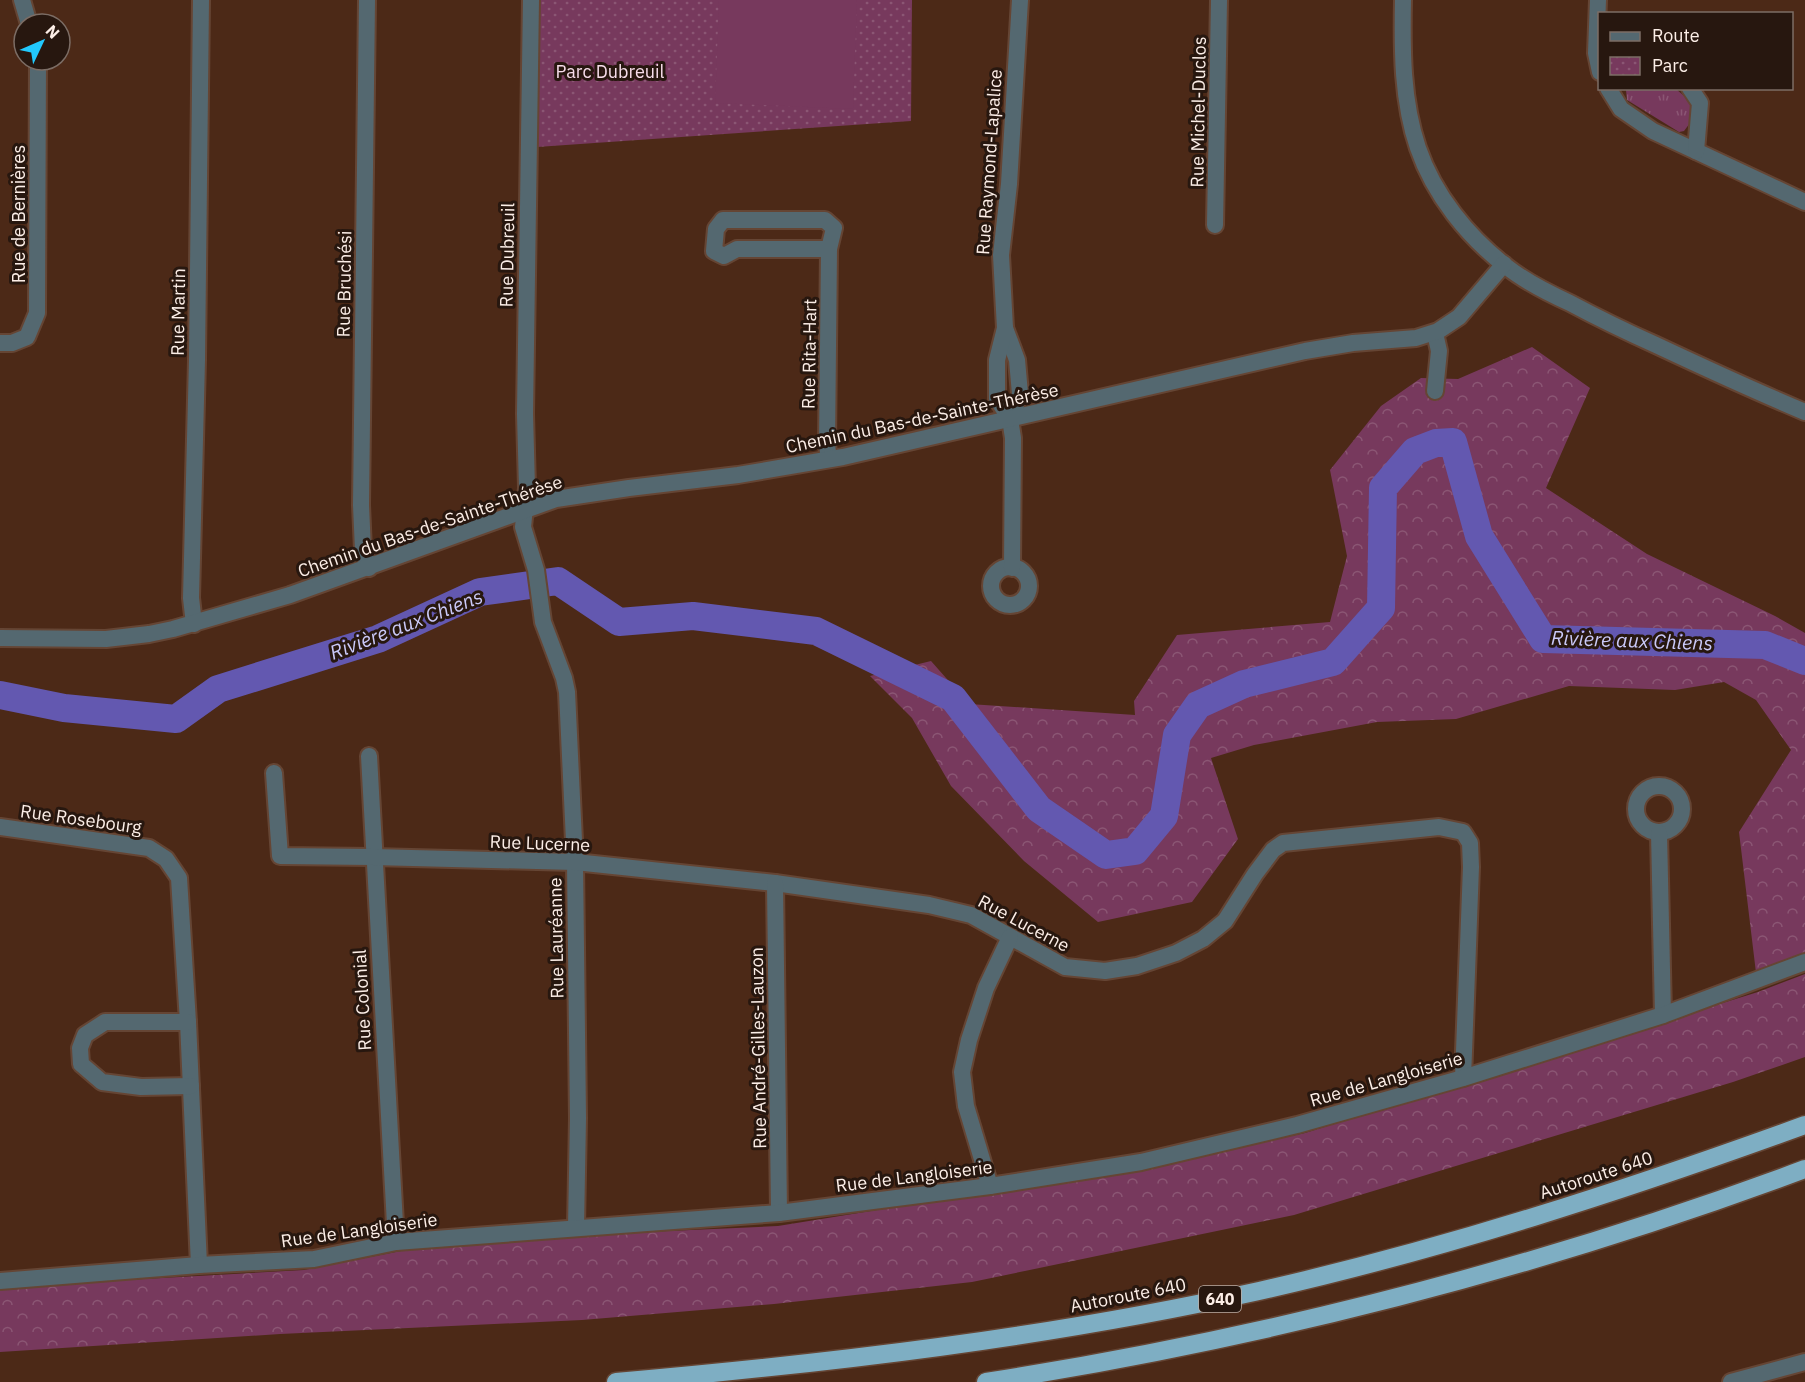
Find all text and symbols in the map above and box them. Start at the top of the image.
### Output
north arrow [12,12,72,72]
legend [1598,12,1793,90]
text: N [42,20,64,43]
text: Route [1652,24,1700,47]
street label: Rue Michel-Duclos [1185,36,1211,188]
text: Parc [1652,54,1688,77]
park label: Parc Dubreuil [556,60,665,83]
street label: Rue Raymond-Lapalice [971,68,1007,256]
street label: Rue de Bernières [7,145,30,283]
street label: Rue Dubreuil [495,202,519,308]
street label: Rue Bruchési [332,230,356,338]
street label: Rue Martin [166,268,190,356]
street label: Rue Rita-Hart [797,299,821,409]
street label: Chemin du Bas-de-Sainte-Thérèse [783,378,1061,458]
street label: Chemin du Bas-de-Sainte-Thérèse [295,470,565,582]
water label: Rivière aux Chiens [325,582,487,666]
water label: Rivière aux Chiens [1551,624,1713,656]
street label: Rue Rosebourg [19,799,144,839]
street label: Rue Lucerne [489,830,591,856]
street label: Rue Lauréanne [543,877,569,999]
street label: Rue Lucerne [974,889,1074,957]
street label: Rue André-Gilles-Lauzon [745,947,771,1149]
street label: Rue Colonial [348,949,376,1051]
street label: Rue de Langloiserie [1307,1046,1465,1112]
street label: Autoroute 640 [1536,1146,1656,1204]
street label: Rue de Langloiserie [834,1155,994,1197]
street label: Rue de Langloiserie [279,1208,439,1252]
street label: Autoroute 640 [1068,1272,1188,1318]
road number: 640 [1199,1286,1241,1312]

